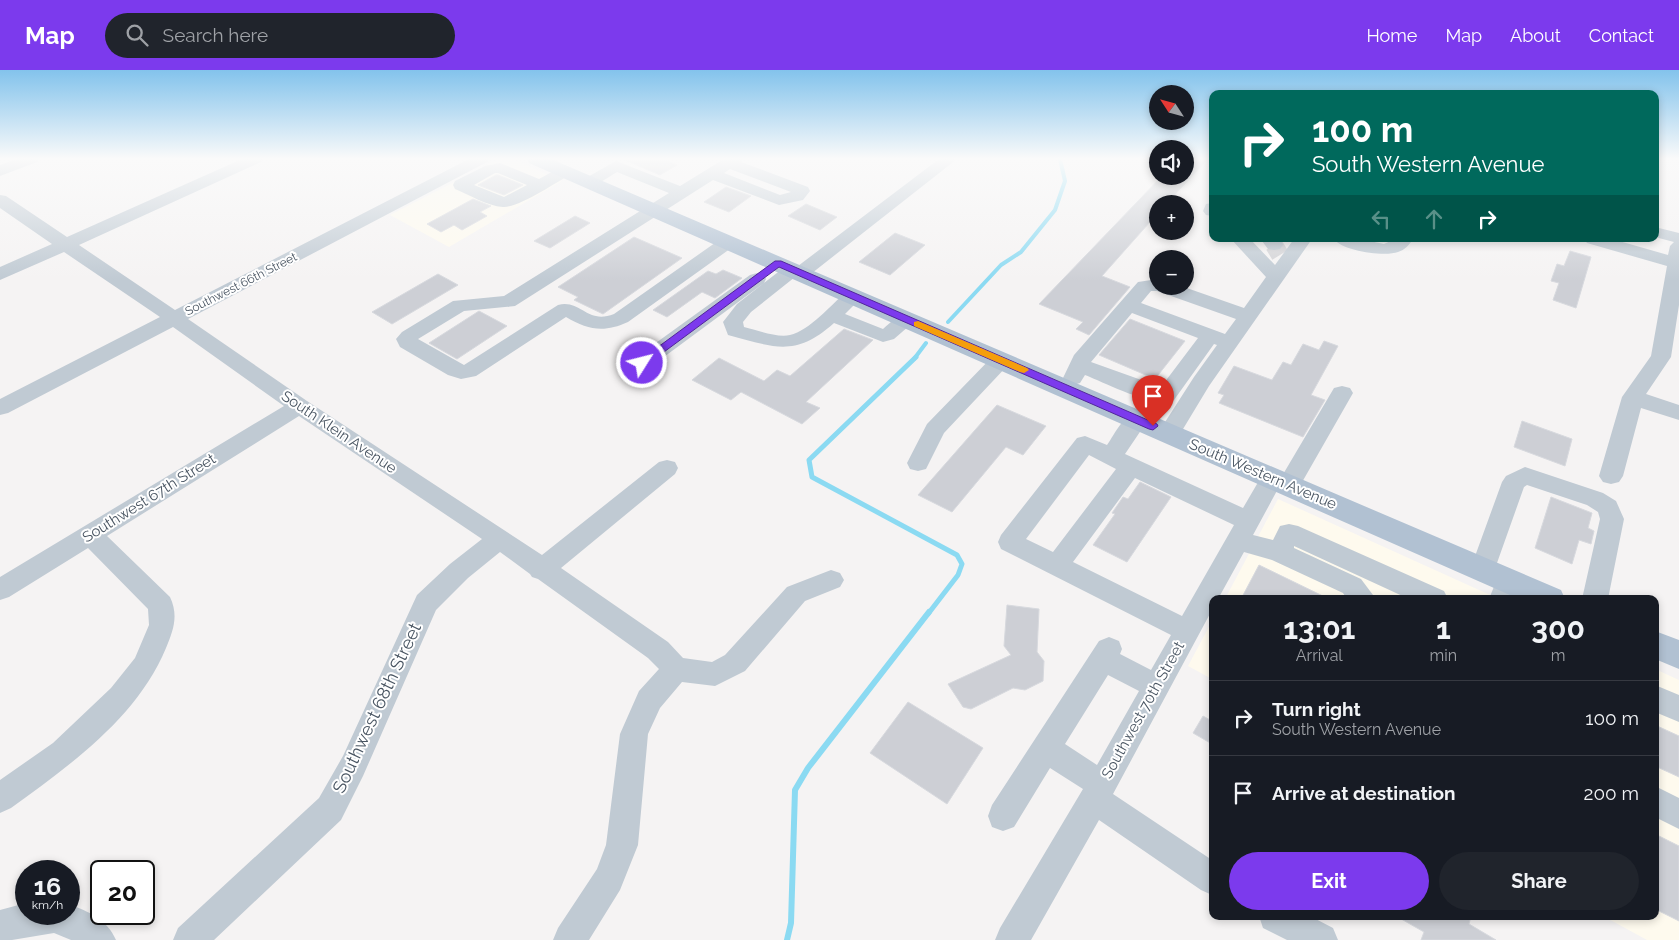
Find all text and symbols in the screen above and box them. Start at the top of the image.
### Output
search box [105,13,455,58]
text: Map [25,21,75,50]
icon: search [123,21,151,49]
text: Search here [163,24,268,46]
text: Home [1366,25,1417,46]
text: Map [1445,25,1482,46]
text: About [1510,25,1561,46]
text: Contact [1589,25,1654,46]
north arrow [1149,85,1194,130]
map controls [1149,85,1194,295]
text: 100 m [1312,109,1413,150]
icon: right [1229,110,1294,175]
button: sound [1149,140,1194,185]
text: South Western Avenue [1312,151,1544,177]
button: + [1149,195,1194,240]
icon: left [1367,205,1395,233]
icon: ahead [1420,205,1448,233]
icon: right [1473,205,1501,233]
street label: Southwest 66th Street [183,250,299,318]
button: − [1149,250,1194,295]
position arrow [615,336,667,388]
pin [1132,375,1174,426]
icon: arrive [1139,382,1167,410]
street label: South Klein Avenue [278,387,400,477]
street label: South Western Avenue [1187,435,1340,513]
street label: Southwest 67th Street [79,450,219,546]
text: 13:01 [1283,611,1355,646]
text: 1 [1436,611,1451,646]
text: 300 [1531,611,1585,646]
street label: Southwest 68th Street [328,619,425,796]
street label: Southwest 70th Street [1098,638,1188,782]
text: Arrival [1296,646,1343,665]
text: min [1430,646,1457,665]
text: m [1551,646,1565,665]
text: Turn right [1272,698,1361,720]
icon: right [1229,704,1257,732]
text: 100 m [1585,707,1639,729]
text: South Western Avenue [1272,720,1441,739]
icon: arrive [1229,779,1257,807]
text: Arrive at destination [1272,782,1456,804]
text: 200 m [1584,782,1639,804]
button: Exit [1229,852,1429,910]
button: Share [1439,852,1639,910]
speed limit sign: 20 [90,860,155,925]
text: 16 [34,871,61,901]
text: km/h [32,898,63,912]

